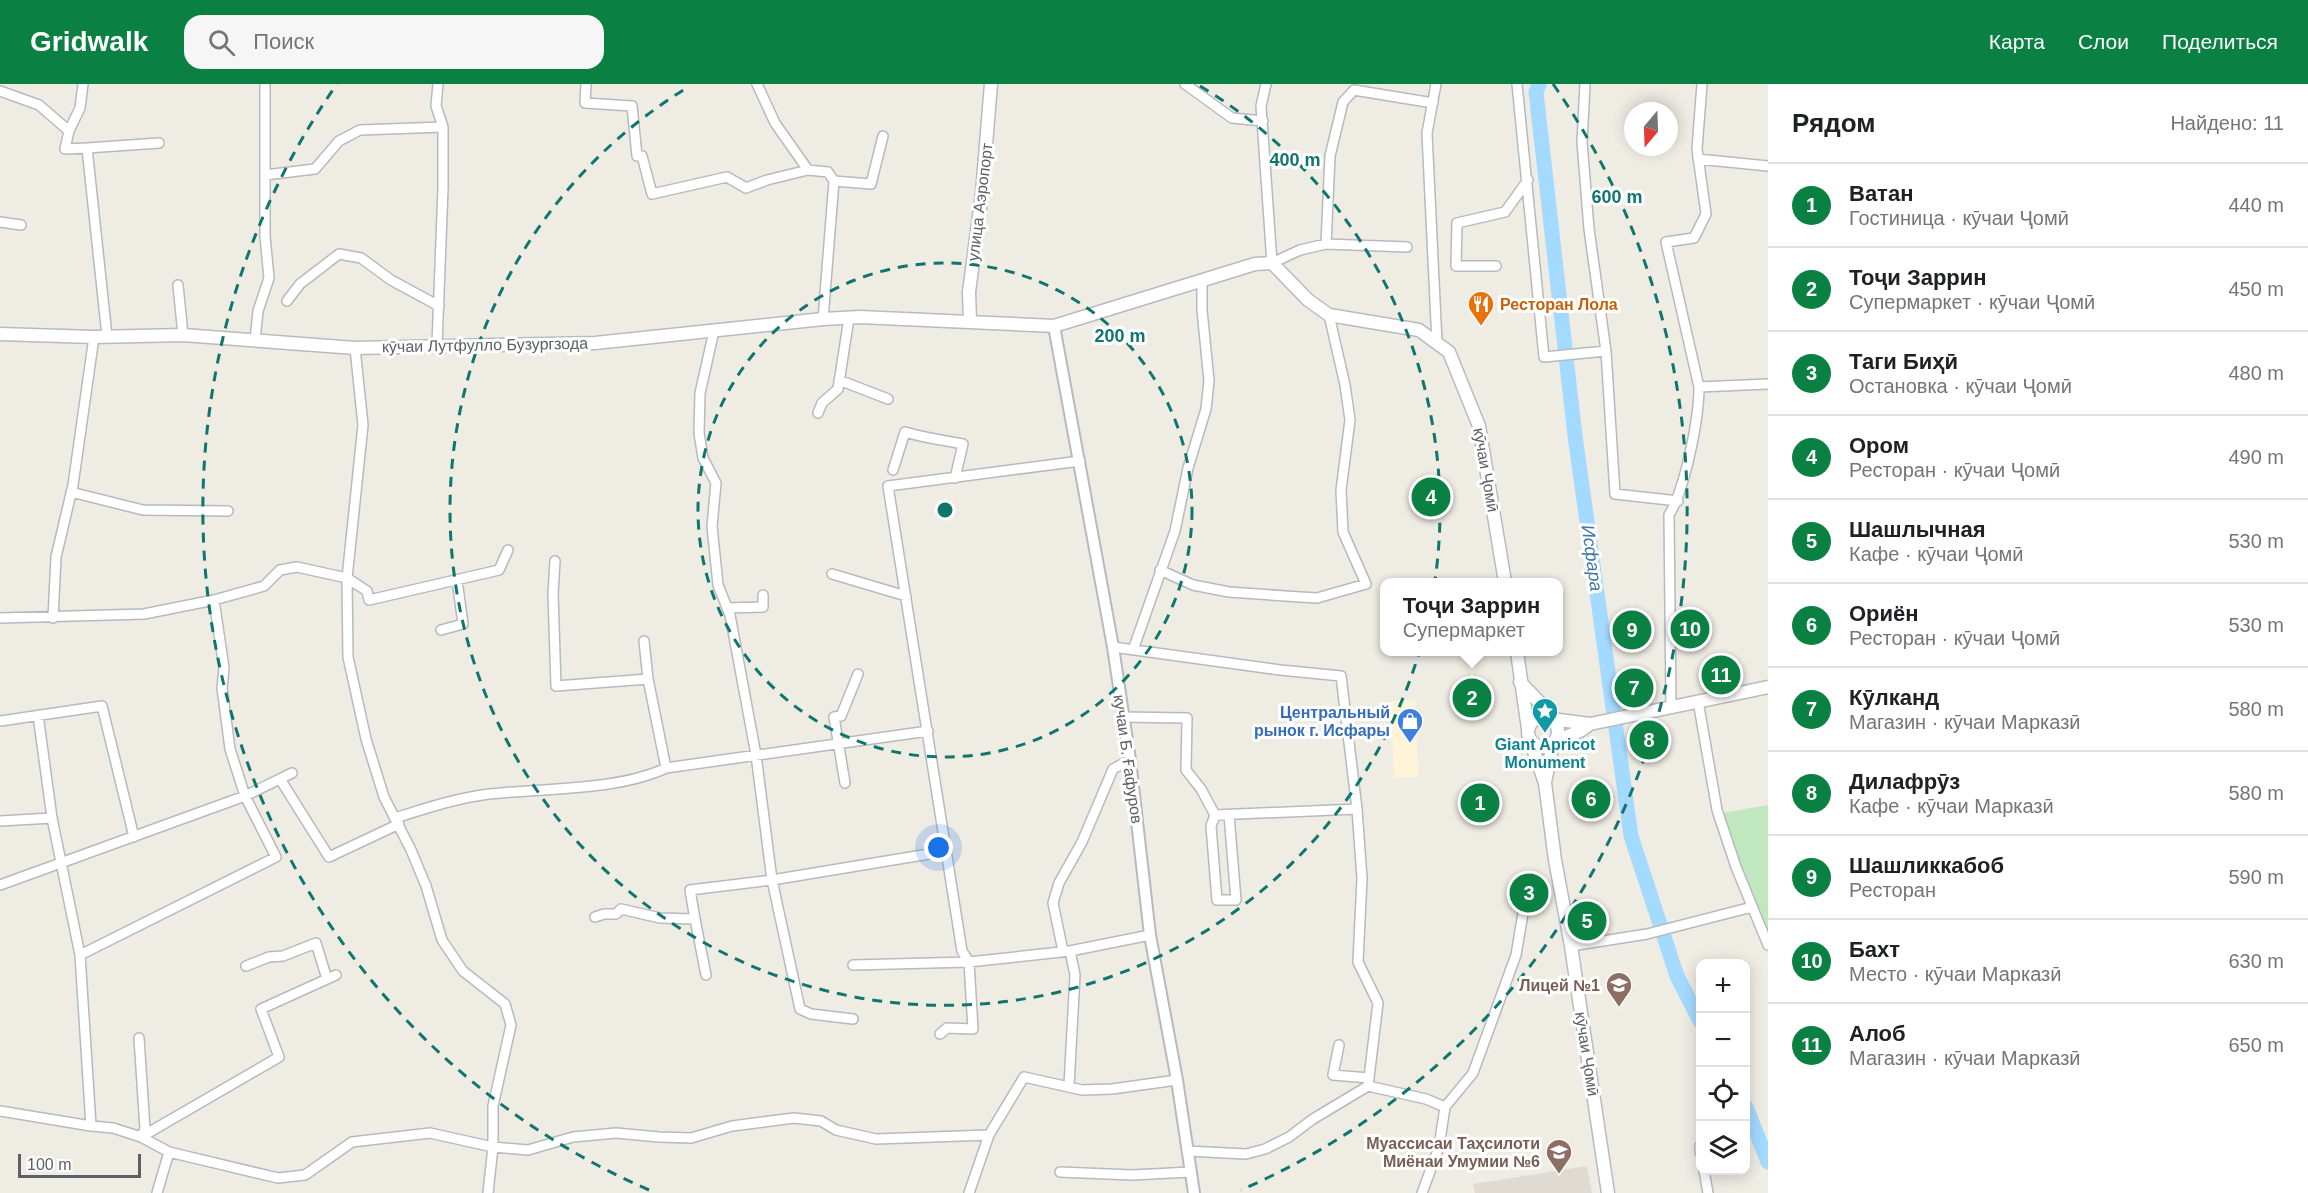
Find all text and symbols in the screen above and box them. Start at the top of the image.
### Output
search box [184,15,604,69]
text: Gridwalk [30,26,148,57]
icon: search [205,26,238,59]
text: Поиск [253,29,314,54]
text: Карта [1989,30,2045,53]
text: Слои [2078,30,2129,53]
text: Поделиться [2162,30,2278,53]
north arrow [1624,102,1678,156]
text: Рядом [1792,108,1875,138]
text: Найдено: 11 [2170,112,2284,134]
street label: улица Аэропорт [964,141,996,262]
text: 400 m [1269,150,1321,170]
text: Ватан [1849,181,1913,206]
text: 600 m [1591,187,1643,207]
text: 1 [1806,194,1817,216]
text: 440 m [2228,194,2284,216]
text: Гостиница · кӯчаи Ҷомӣ [1849,207,2069,229]
text: Тоҷи Заррин [1849,265,1987,290]
text: 2 [1806,278,1817,300]
text: 450 m [2228,278,2284,300]
restaurant icon: Ресторан Лола [1466,289,1496,327]
text: Супермаркет · кӯчаи Ҷомӣ [1849,291,2095,313]
place label: Ресторан Лола [1500,296,1618,313]
text: 200 m [1094,326,1146,346]
street label: кӯчаи Лутфулло Бузургзода [382,335,588,355]
text: Таги Биҳӣ [1849,349,1958,374]
text: 3 [1806,362,1817,384]
text: 480 m [2228,362,2284,384]
text: Остановка · кӯчаи Ҷомӣ [1849,375,2072,397]
street label: кӯчаи Ҷомӣ [1470,427,1502,513]
text: Ором [1849,433,1909,458]
text: 4 [1806,446,1817,468]
text: 490 m [2228,446,2284,468]
text: Ресторан · кӯчаи Ҷомӣ [1849,459,2060,481]
pin: 4 [1412,474,1450,520]
centre of rings [935,500,955,520]
text: Шашлычная [1849,517,1986,542]
water label: Исфара [1577,523,1607,593]
text: 5 [1806,530,1817,552]
text: 530 m [2228,530,2284,552]
text: Кафе · кӯчаи Ҷомӣ [1849,543,2024,565]
popup [1380,578,1563,656]
text: Тоҷи Заррин [1403,593,1540,618]
text: Ориён [1849,601,1919,626]
pin: 10 [1670,606,1710,652]
pin: 9 [1612,608,1652,652]
text: 6 [1806,614,1817,636]
text: 530 m [2228,614,2284,636]
text: Супермаркет [1403,619,1525,641]
text: Ресторан · кӯчаи Ҷомӣ [1849,627,2060,649]
pin: 11 [1702,652,1740,698]
pin: 7 [1614,666,1654,710]
pin: 2 [1452,676,1492,720]
text: Кӯлканд [1849,685,1939,710]
street label: кучаи Б. Ғафуров [1111,694,1145,824]
place icon: Giant Apricot Monument [1530,696,1560,734]
text: 7 [1806,698,1817,720]
text: 580 m [2228,698,2284,720]
place label: Центральный рынок г. Исфары [1254,704,1390,739]
shop icon: Центральный рынок г. Исфары [1395,706,1425,744]
text: Магазин · кӯчаи Марказӣ [1849,711,2081,733]
pin: 8 [1630,718,1668,762]
place label: Giant Apricot Monument [1495,736,1596,771]
text: Дилафрӯз [1849,769,1960,794]
pin: 6 [1572,776,1610,822]
pin: 1 [1460,780,1500,826]
text: 8 [1806,782,1817,804]
text: 580 m [2228,782,2284,804]
text: Кафе · кӯчаи Марказӣ [1849,795,2054,817]
your location [924,833,953,862]
text: Шашликкабоб [1849,853,2004,878]
text: 9 [1806,866,1817,888]
text: 590 m [2228,866,2284,888]
pin: 3 [1510,870,1549,916]
text: Ресторан [1849,879,1936,901]
pin: 5 [1568,898,1606,944]
text: Бахт [1849,937,1900,962]
text: 10 [1800,950,1823,972]
text: 630 m [2228,950,2284,972]
map controls [1696,959,1750,1175]
button: + [1696,959,1750,1013]
text: Место · кӯчаи Марказӣ [1849,963,2061,985]
school or university icon: Лицей №1 [1604,970,1634,1008]
place label: Лицей №1 [1519,977,1600,994]
street label: кӯчаи Ҷомӣ [1572,1011,1602,1097]
button: − [1696,1013,1750,1067]
text: Алоб [1849,1021,1906,1046]
text: 11 [1801,1034,1822,1056]
text: 650 m [2228,1034,2284,1056]
text: Магазин · кӯчаи Марказӣ [1849,1047,2081,1069]
button: locate [1696,1067,1750,1121]
button: layers [1696,1121,1750,1175]
place label: Муассисаи Таҳсилоти Миёнаи Умумии №6 [1366,1135,1540,1170]
school or university icon: Муассисаи Таҳсилоти Миёнаи Умумии №6 [1544,1137,1574,1175]
scale bar [18,1151,141,1178]
text: 100 m [27,1156,71,1173]

